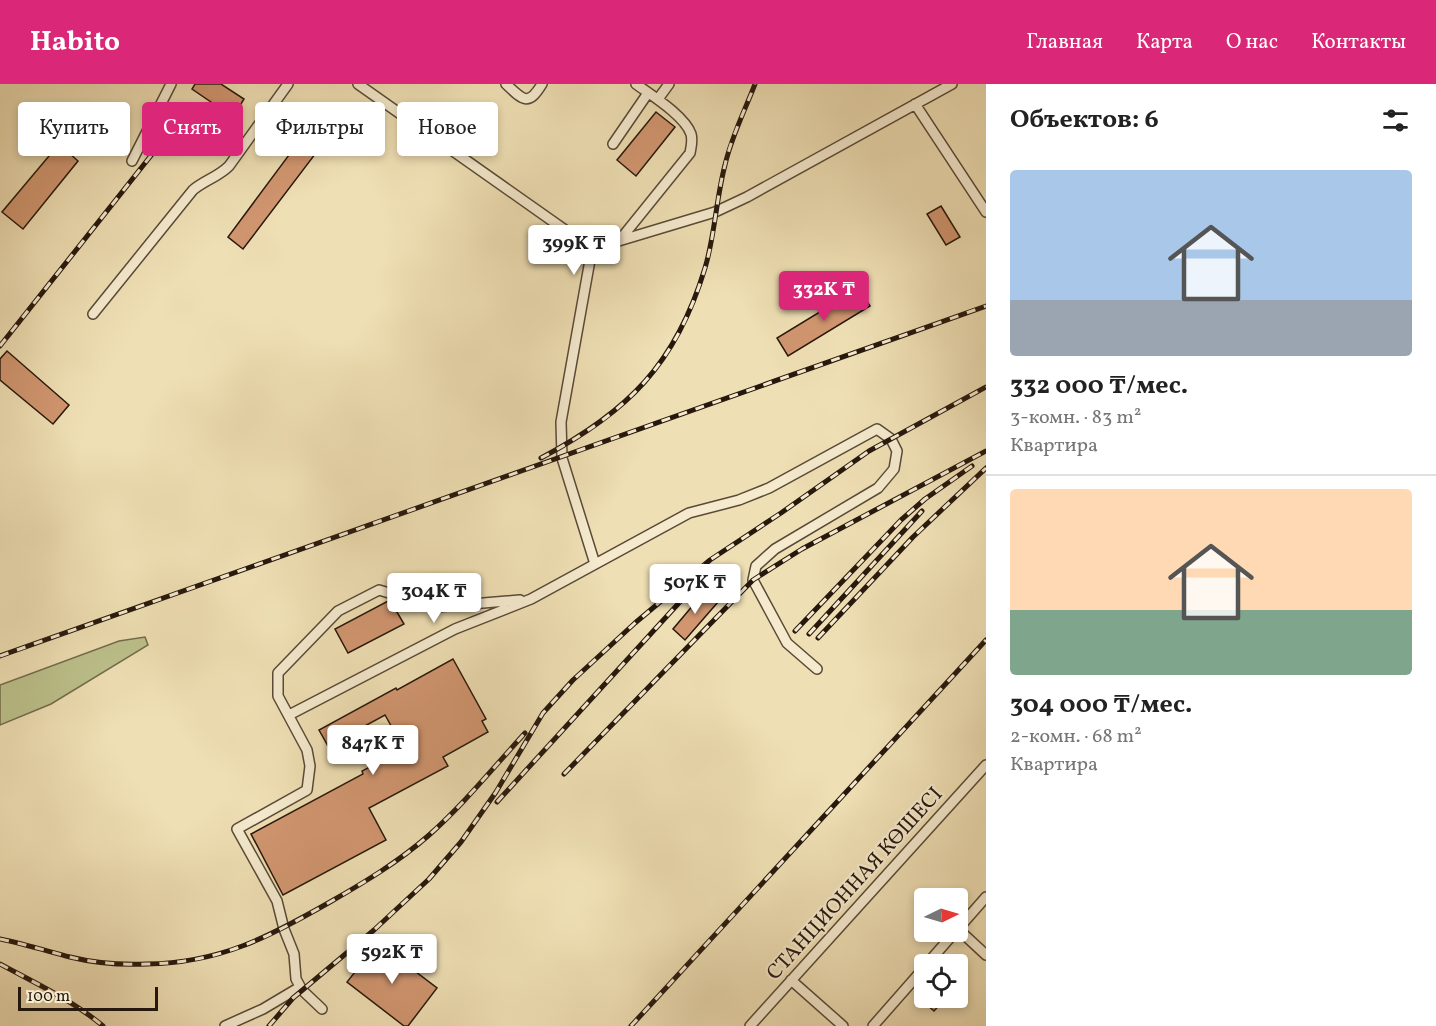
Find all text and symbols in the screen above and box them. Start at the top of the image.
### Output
text: Habito [30,23,120,62]
text: Главная [1026,28,1103,57]
text: Карта [1136,28,1193,57]
text: О нас [1226,28,1278,57]
text: Контакты [1311,28,1406,57]
chip: Купить [18,102,130,156]
chip: Снять [142,102,243,156]
chip: Фильтры [255,102,385,156]
chip: Новое [397,102,498,156]
text: Объектов: 6 [1010,102,1159,138]
icon: filters [1379,104,1412,137]
icon: home [1157,209,1265,317]
pin: 399K ₸ [525,225,623,276]
text: 399K ₸ [542,230,606,258]
pin: 332K ₸ [775,271,873,322]
text: 332K ₸ [793,276,855,304]
text: 332 000 ₸/мес. [1010,368,1188,404]
text: 3-комн. · 83 m² [1010,404,1141,432]
text: Квартира [1010,432,1098,460]
icon: home [1157,528,1265,636]
pin: 507K ₸ [646,564,744,615]
text: 507K ₸ [664,569,726,597]
pin: 304K ₸ [385,573,483,624]
text: 304K ₸ [401,578,467,606]
text: 304 000 ₸/мес. [1010,687,1192,723]
text: 2-комн. · 68 m² [1010,723,1142,751]
pin: 847K ₸ [324,725,422,776]
text: 847K ₸ [341,730,405,758]
text: Квартира [1010,751,1098,779]
street label: СТАНЦИОННАЯ КӨШЕСІ [760,781,950,987]
north arrow [914,888,968,942]
map controls [914,888,968,1008]
pin: 592K ₸ [343,934,441,985]
text: 592K ₸ [361,939,423,967]
button: locate [914,954,968,1008]
scale bar [18,984,158,1012]
text: 100 m [27,986,70,1008]

